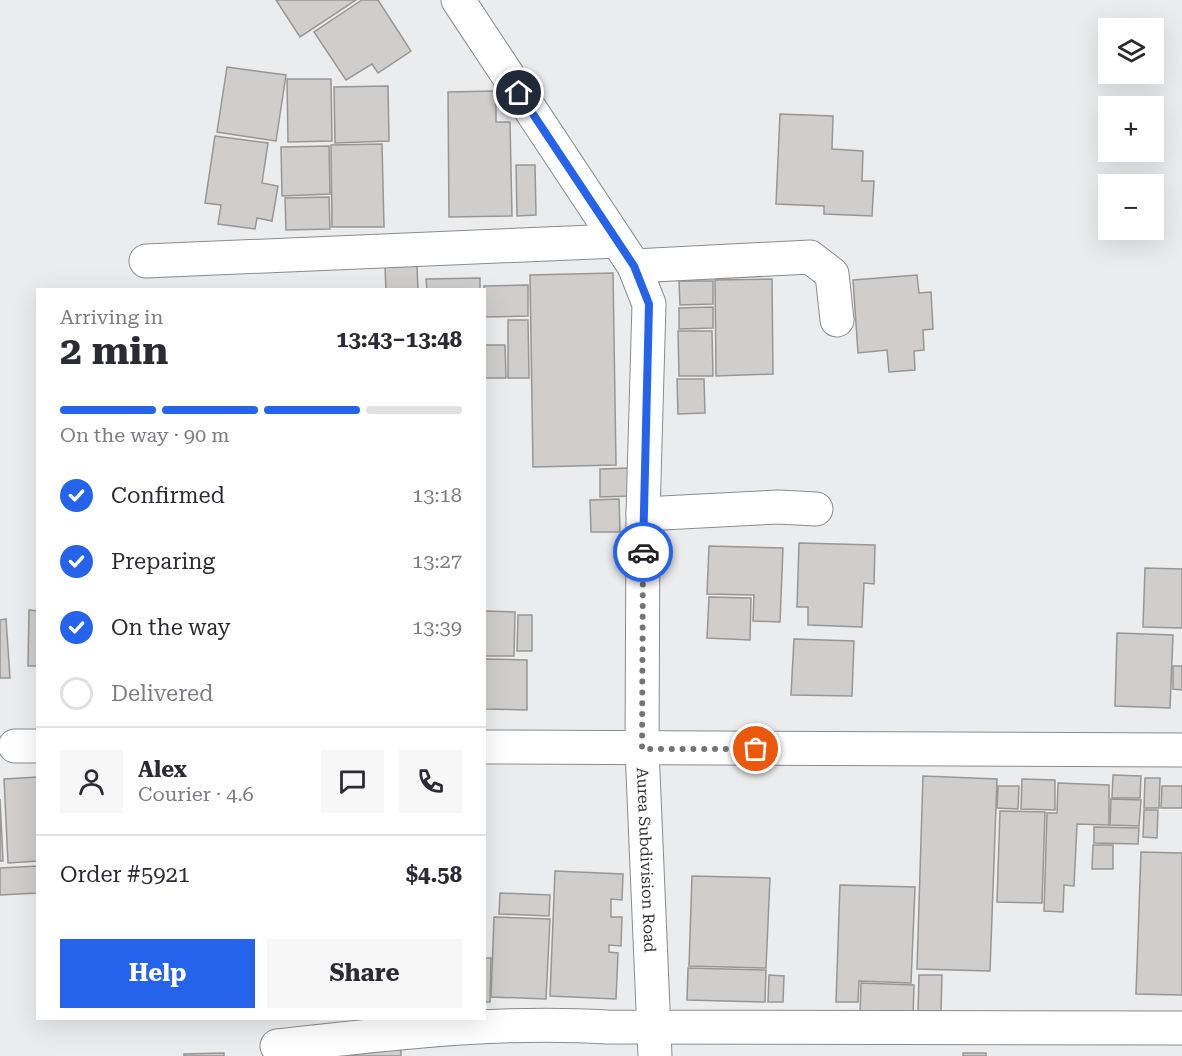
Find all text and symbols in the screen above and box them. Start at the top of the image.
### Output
map controls [1098,18,1164,240]
button: layers [1098,18,1164,84]
pin [493,67,544,118]
icon: home [502,76,535,109]
button: + [1098,96,1164,162]
button: − [1098,174,1164,240]
text: Arriving in [60,305,163,329]
text: 13:43–13:48 [336,327,462,352]
text: 2 min [60,328,168,374]
text: On the way · 90 m [60,423,230,447]
icon: check [60,479,93,512]
text: Confirmed [111,483,225,508]
text: 13:18 [412,483,462,507]
courier [613,522,673,582]
icon: car [627,536,660,569]
icon: check [60,545,93,578]
text: Preparing [111,549,215,574]
text: 13:27 [412,549,462,573]
icon: check [60,611,93,644]
text: On the way [111,615,231,640]
text: 13:39 [412,615,462,639]
text: Delivered [111,681,213,706]
pin [730,723,781,774]
icon: bag [739,732,772,765]
button: person [60,750,123,813]
button: chat [321,750,384,813]
button: phone [399,750,462,813]
text: Alex [138,757,187,782]
street label: Aurea Subdivision Road [633,767,660,953]
text: Courier · 4.6 [138,782,254,806]
text: Order #5921 [60,862,190,887]
text: $4.58 [406,862,462,887]
button: Help [60,939,255,1008]
button: Share [267,939,462,1008]

